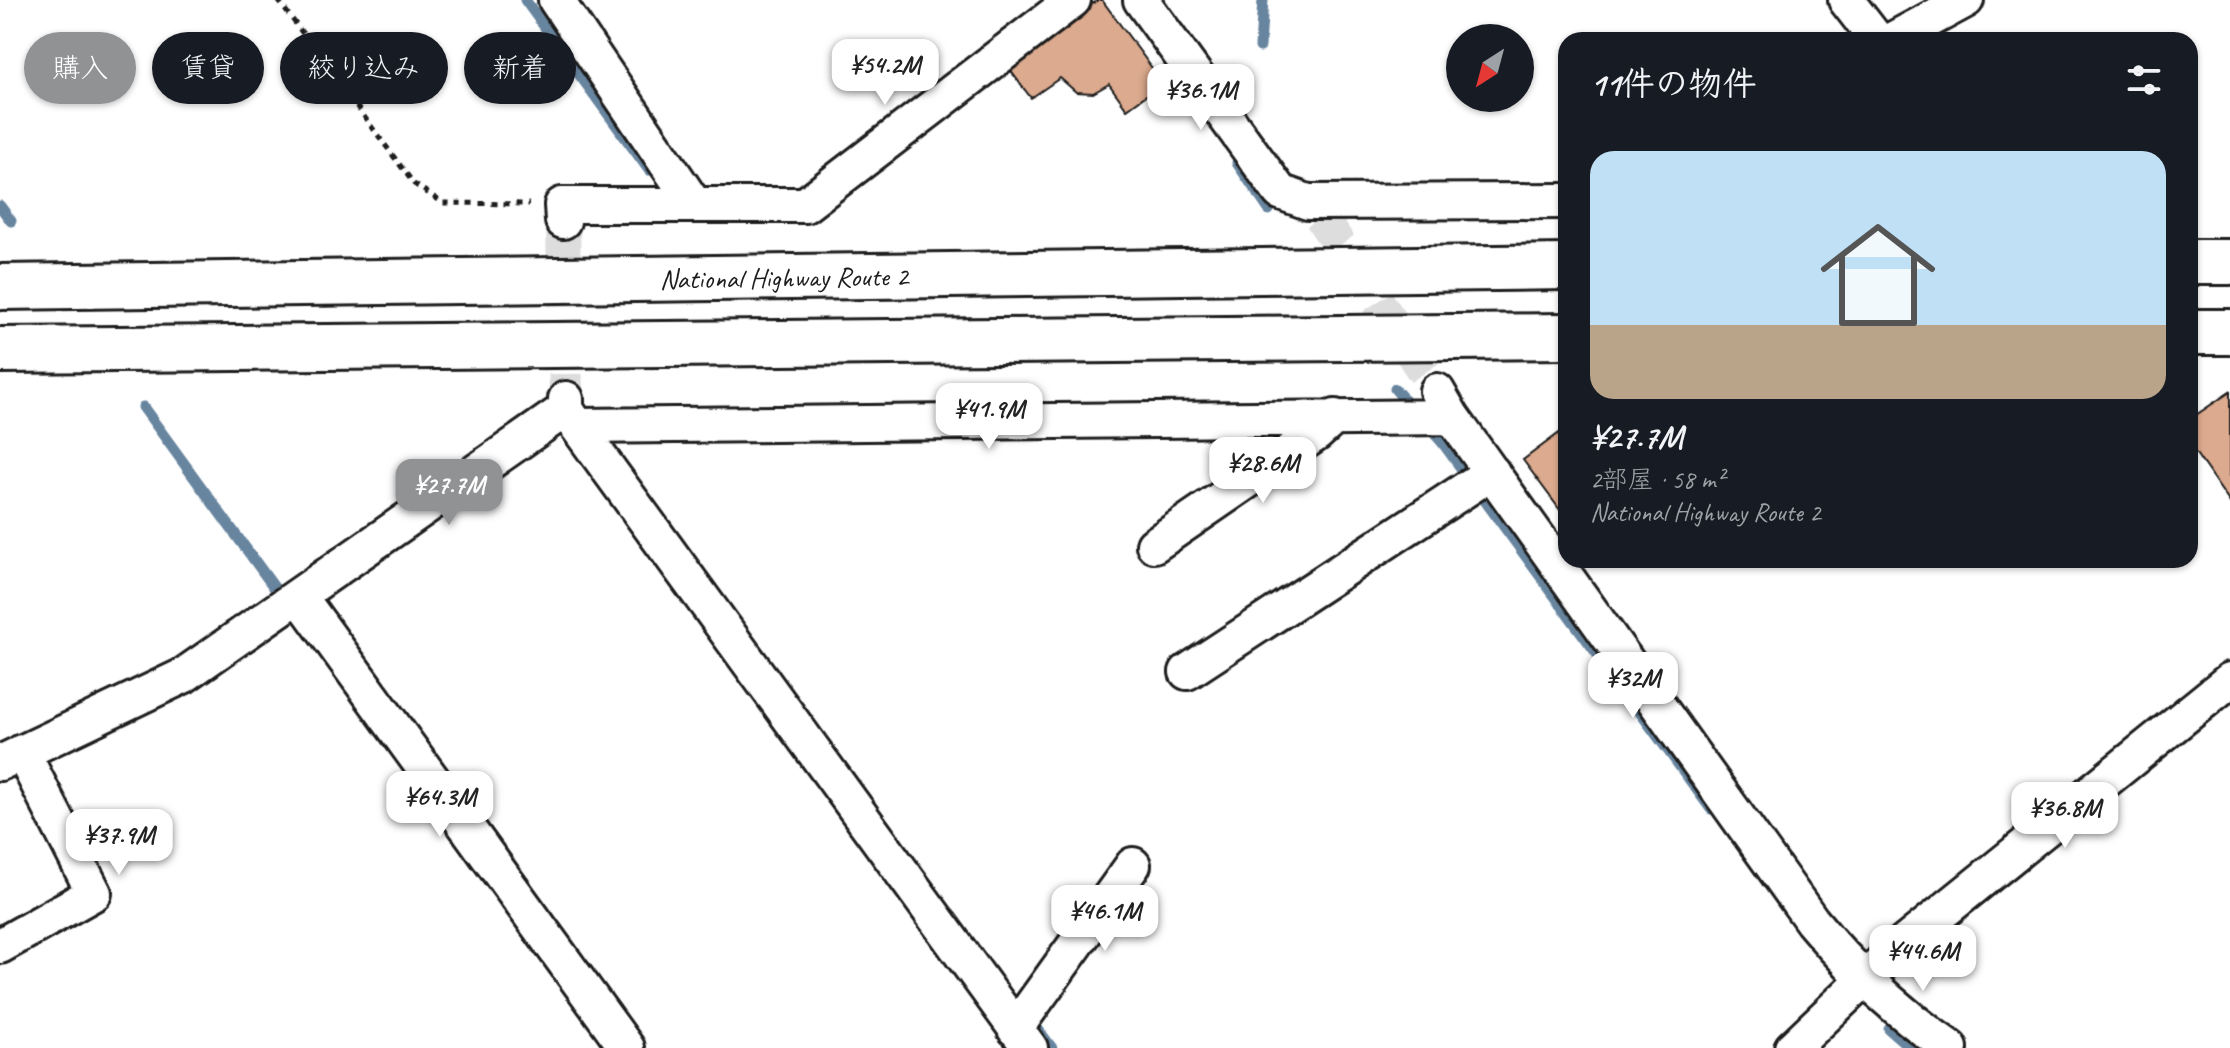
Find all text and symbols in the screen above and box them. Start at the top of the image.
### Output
north arrow [1446,24,1534,112]
map controls [1446,24,1534,112]
chip: 購入 [24,32,136,104]
chip: 賃貸 [152,32,264,104]
chip: 絞り込み [280,32,448,104]
chip: 新着 [464,32,576,104]
pin: ¥54.2M [820,39,950,107]
text: ¥54.2M [850,48,920,81]
icon: filters [2122,58,2166,102]
text: 11件の物件 [1590,62,1757,105]
pin: ¥36.1M [1136,64,1266,132]
text: ¥36.1M [1165,73,1237,106]
icon: home [1806,203,1950,347]
street label: National Highway Route 2 [659,258,911,297]
pin: ¥41.9M [924,383,1054,451]
text: ¥41.9M [954,392,1024,425]
text: ¥27.7M [1590,415,1682,458]
pin: ¥28.6M [1198,437,1328,505]
text: ¥28.6M [1227,446,1299,479]
pin: ¥27.7M [384,459,514,527]
text: 2部屋 · 58 m² [1590,463,1724,496]
text: ¥27.7M [414,468,484,501]
text: National Highway Route 2 [1590,496,1821,529]
pin: ¥32M [1586,652,1680,720]
text: ¥32M [1606,661,1660,694]
pin: ¥64.3M [375,771,505,839]
text: ¥64.3M [404,780,476,813]
pin: ¥36.8M [2000,782,2130,850]
text: ¥36.8M [2029,791,2101,824]
pin: ¥37.9M [54,809,184,877]
text: ¥37.9M [84,818,154,851]
pin: ¥46.1M [1040,885,1170,953]
text: ¥46.1M [1069,894,1141,927]
pin: ¥44.6M [1858,925,1988,993]
text: ¥44.6M [1887,934,1959,967]

